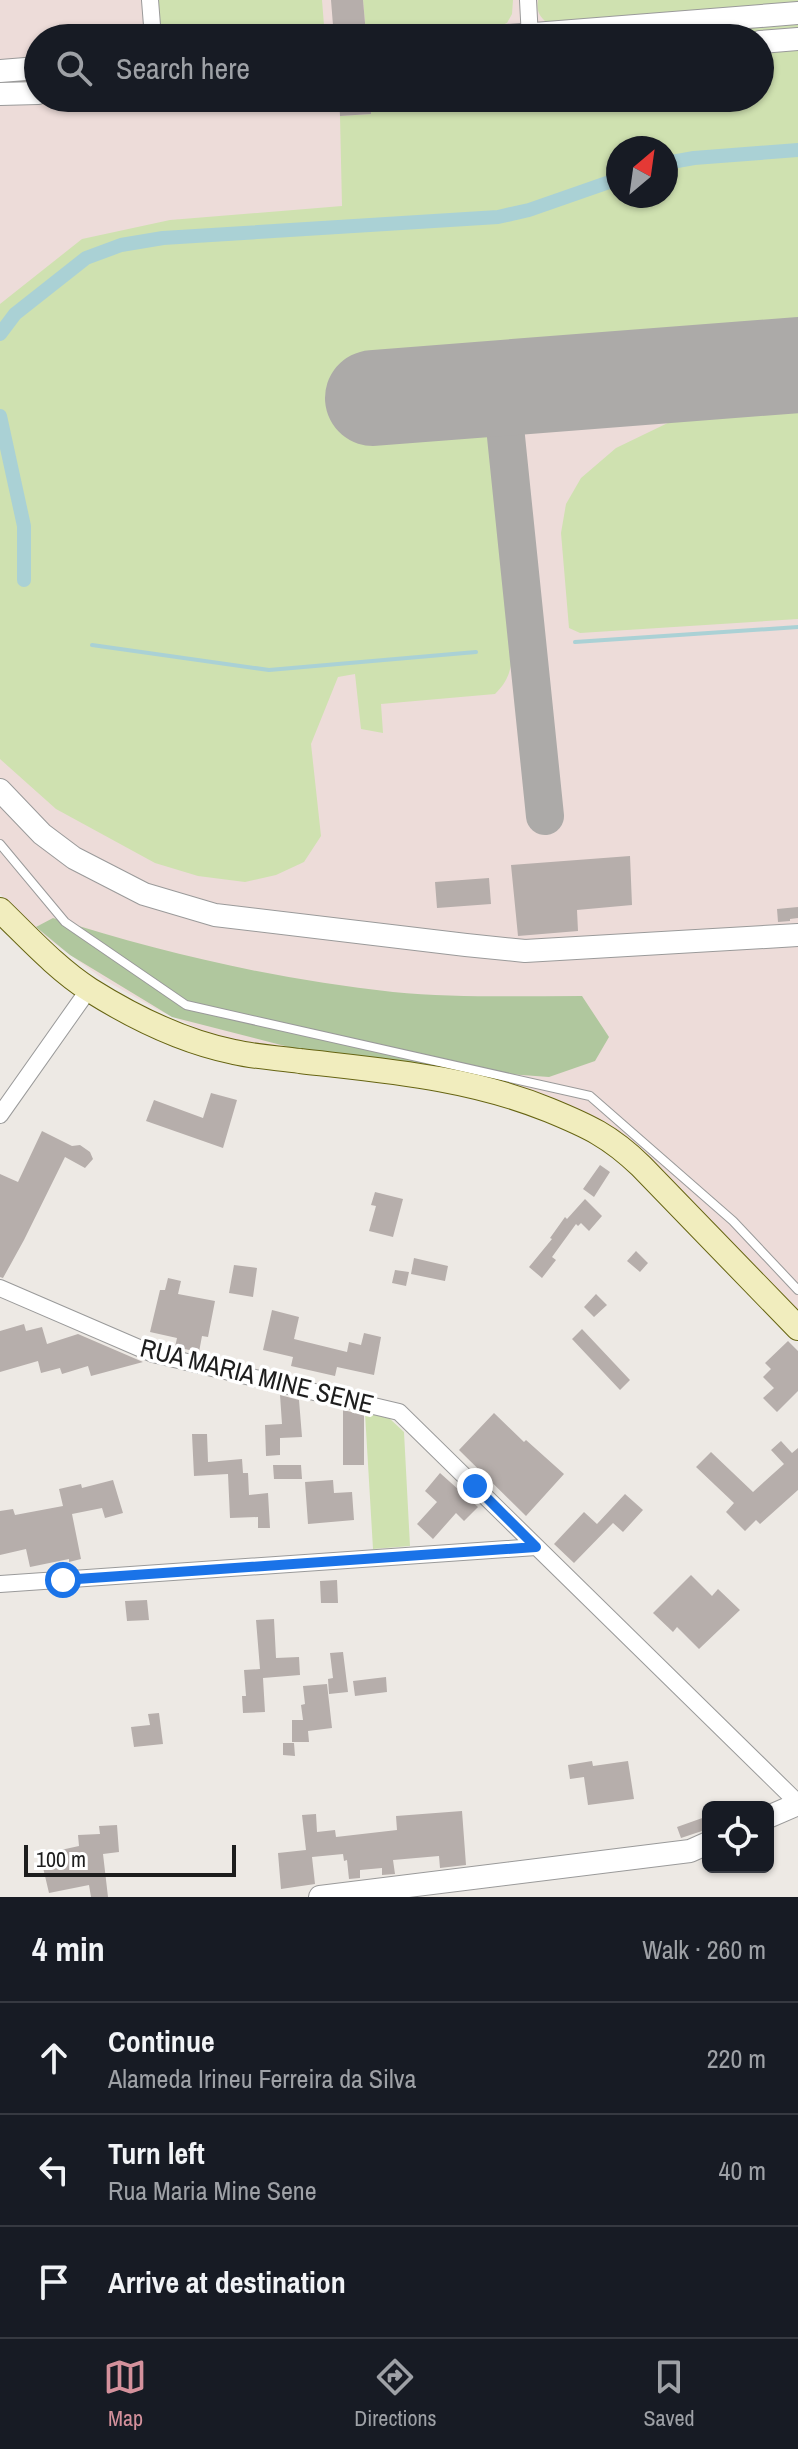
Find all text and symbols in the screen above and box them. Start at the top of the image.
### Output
search box [24,24,774,112]
icon: search [52,46,96,90]
text: Search here [116,48,250,88]
north arrow [606,136,678,208]
street label: RUA MARIA MINE SENE [137,1330,377,1421]
route end [457,1468,493,1504]
route start [45,1562,81,1598]
map controls [702,1801,774,1873]
button: locate [702,1801,774,1873]
scale bar [24,1841,236,1877]
text: 100 m [36,1844,86,1874]
text: 4 min [32,1926,105,1972]
text: Walk · 260 m [642,1932,766,1967]
text: Continue [108,2021,215,2061]
icon: ahead [32,2036,76,2080]
text: 220 m [707,2041,766,2076]
text: Alameda Irineu Ferreira da Silva [108,2061,416,2096]
text: Turn left [108,2133,205,2173]
icon: left [32,2148,76,2192]
text: 40 m [719,2153,766,2188]
text: Rua Maria Mine Sene [108,2173,317,2208]
icon: arrive [32,2260,76,2304]
text: Arrive at destination [108,2262,346,2302]
tab: Map [103,2355,147,2433]
tab: Directions [354,2355,437,2433]
tab: Saved [643,2355,695,2433]

